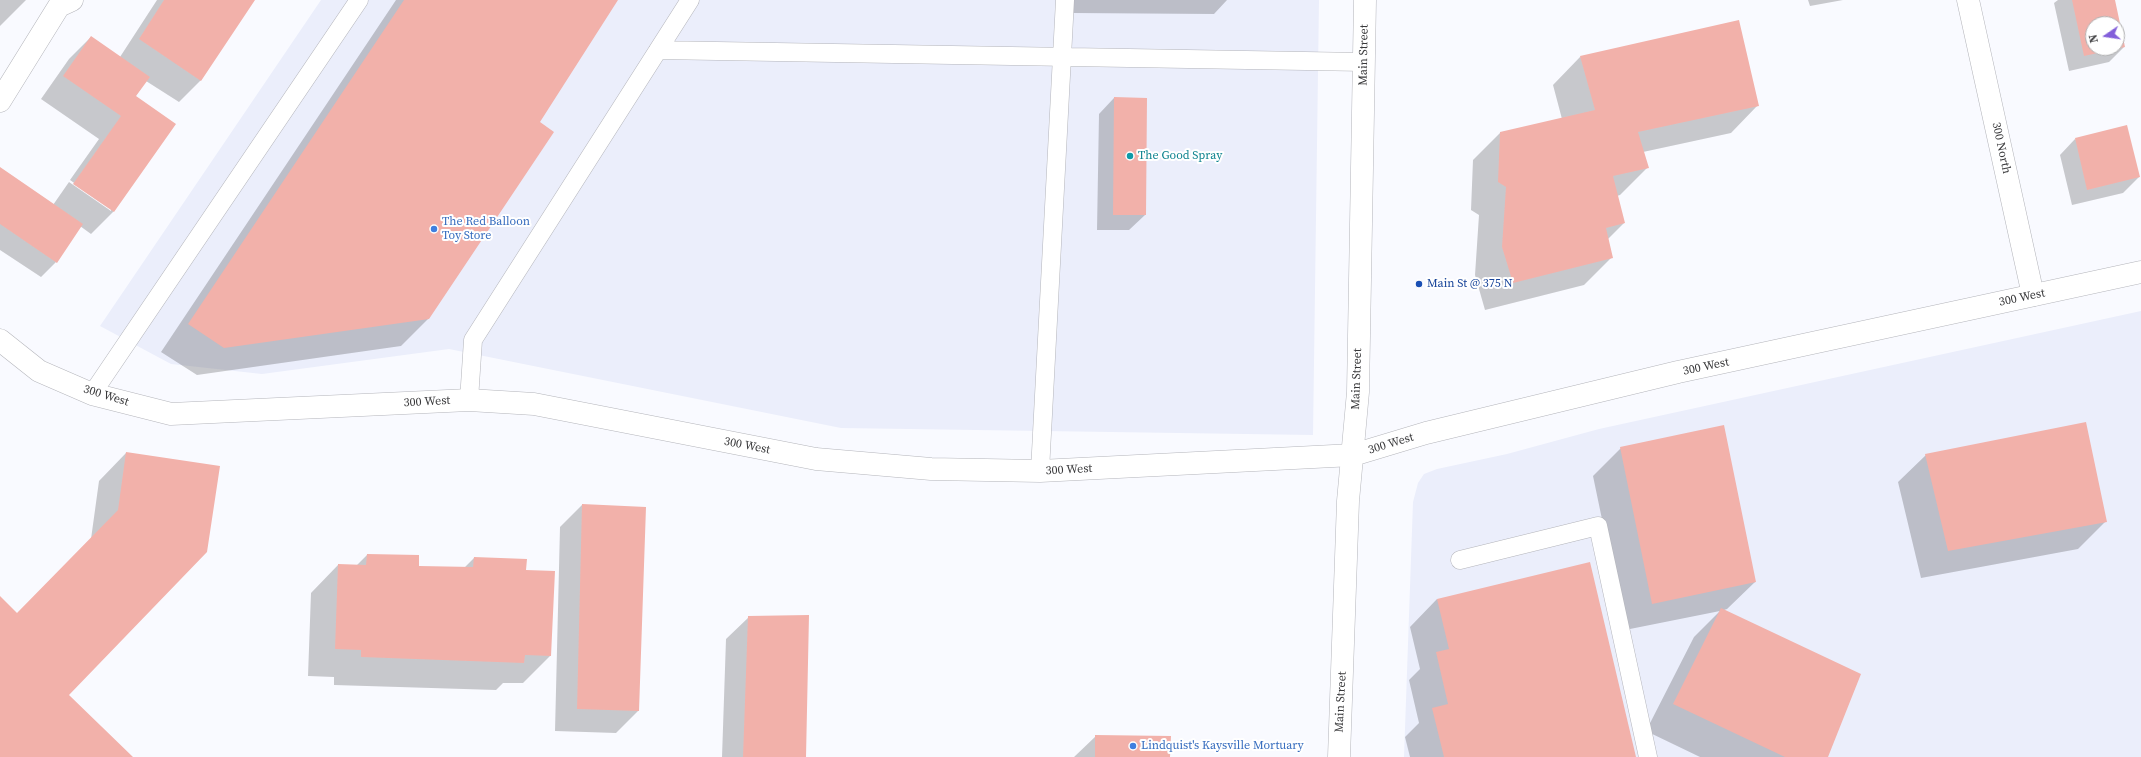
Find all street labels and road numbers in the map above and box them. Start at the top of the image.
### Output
street label: Main Street [1356,24,1372,86]
street label: 300 North [1989,121,2013,175]
street label: 300 West [1998,286,2046,310]
street label: Main Street [1349,348,1365,410]
street label: 300 West [1682,355,1730,379]
street label: 300 West [82,382,130,410]
street label: 300 West [403,394,451,410]
street label: 300 West [1367,430,1415,458]
street label: 300 West [723,434,771,458]
street label: 300 West [1045,462,1093,478]
street label: Main Street [1332,671,1350,733]

